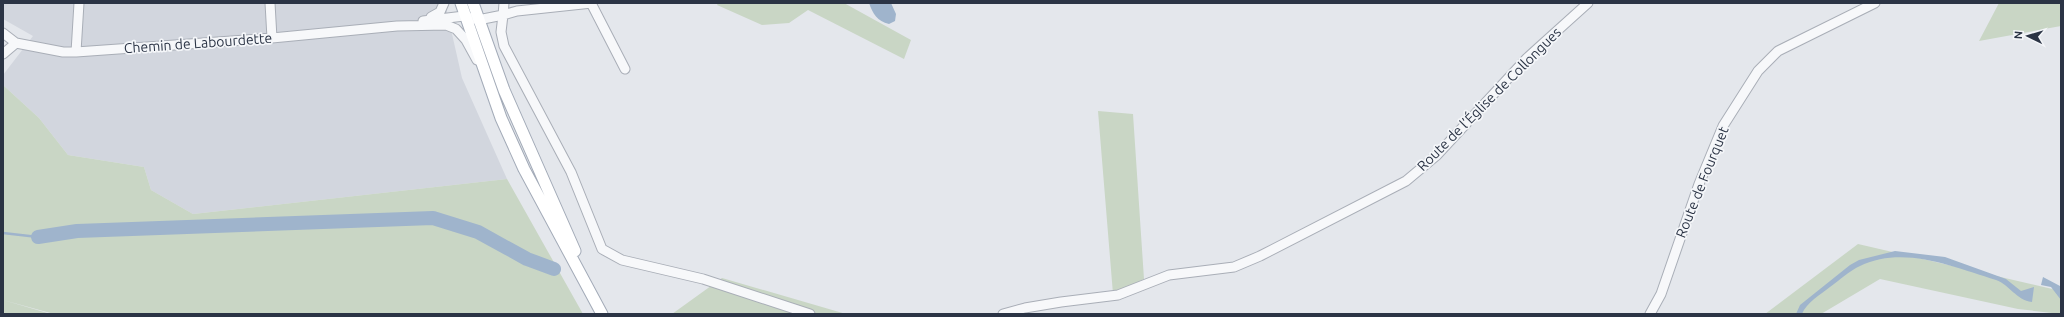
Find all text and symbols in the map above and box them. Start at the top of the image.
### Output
north arrow [2008,16,2048,56]
street label: Route de l’Église de Collongues [1413,23,1564,174]
street label: Chemin de Labourdette [123,30,273,56]
text: N [2012,31,2024,40]
street label: Route de Fourquet [1672,124,1732,240]

